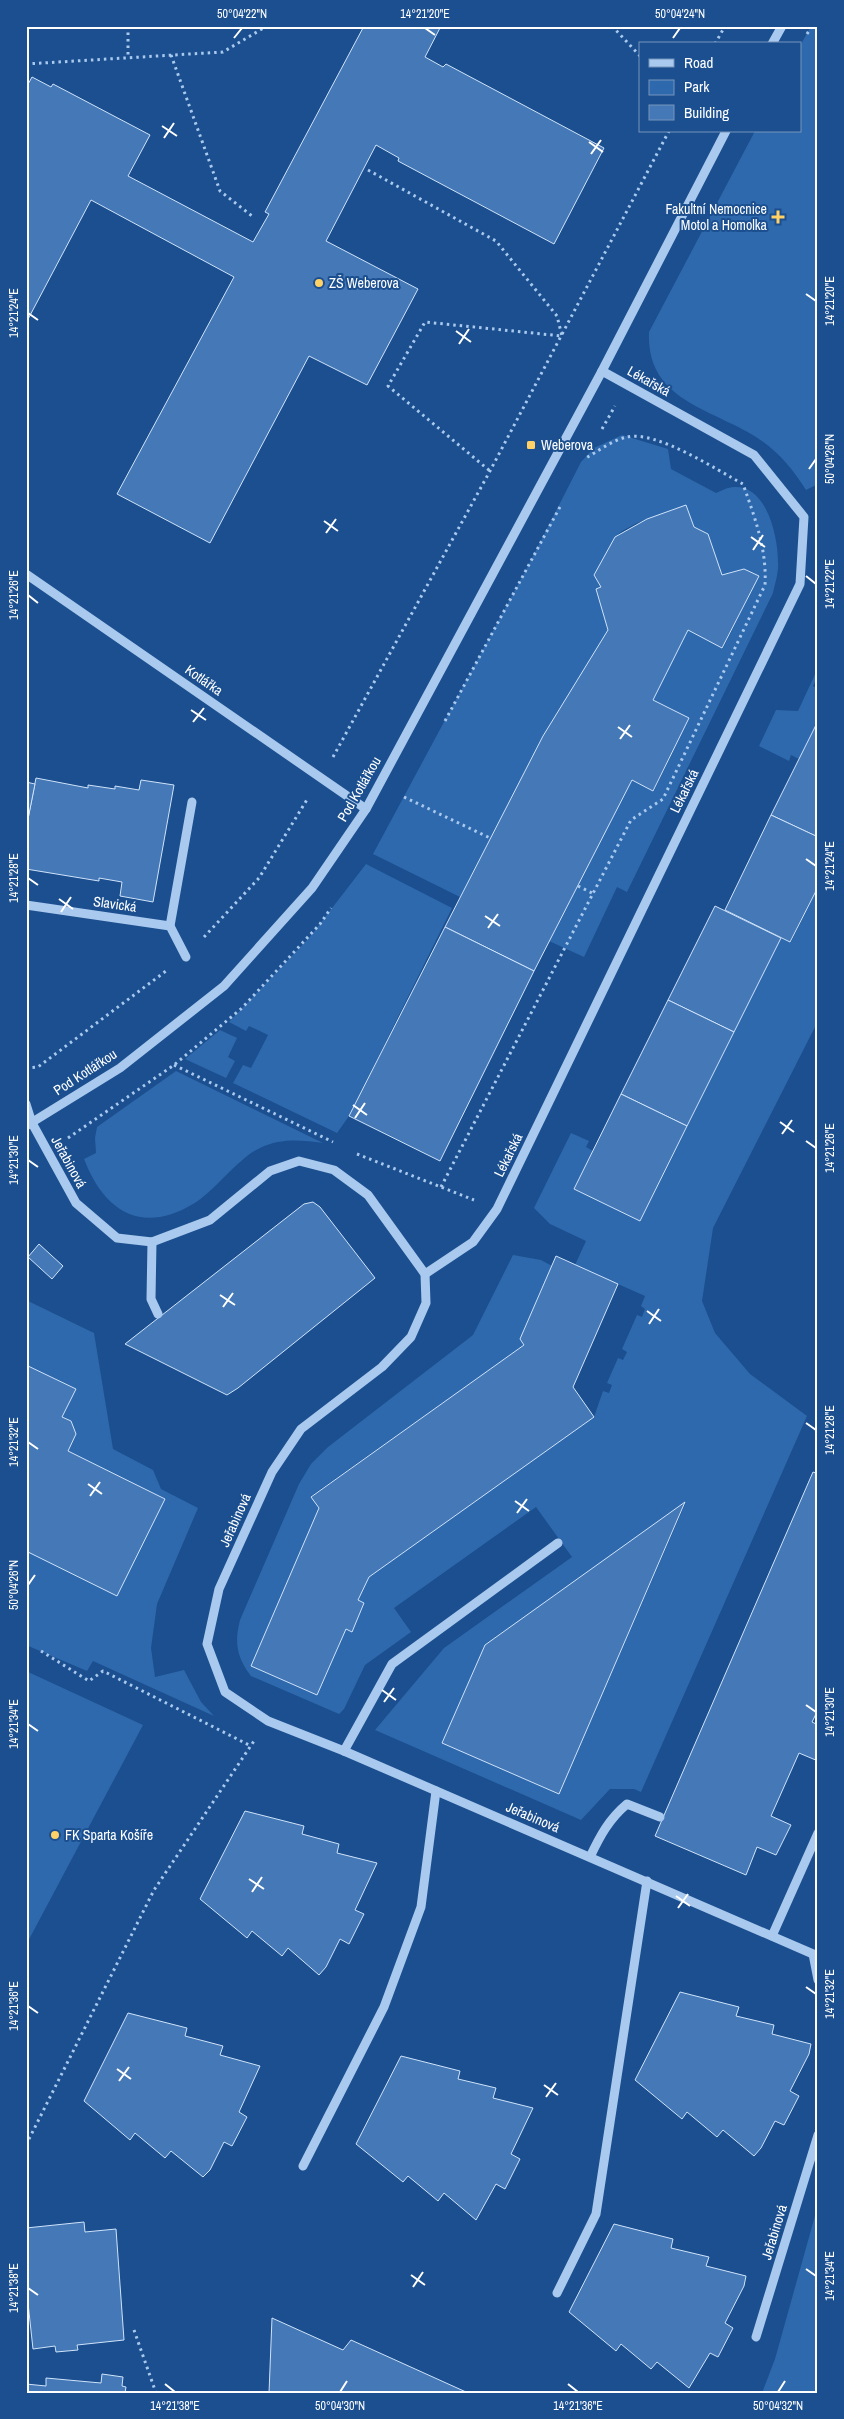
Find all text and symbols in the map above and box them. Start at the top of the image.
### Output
text: 50°04'22"N [217,6,267,22]
text: 14°21'20"E [400,6,450,22]
text: 50°04'24"N [655,6,705,22]
legend [639,42,802,132]
text: Road [684,52,713,73]
text: Park [684,76,710,97]
text: Building [684,102,729,123]
place label: Fakultní Nemocnice Motol a Homolka [665,200,768,234]
marker: Fakultní Nemocnice Motol a Homolka [771,210,785,224]
place label: ZŠ Weberova [329,274,400,292]
text: 14°21'20"E [822,276,838,326]
marker: ZŠ Weberova [313,277,325,289]
text: 14°21'24"E [6,288,22,338]
street label: Lékařská [624,362,674,400]
text: 50°04'26"N [822,434,838,484]
place label: Weberova [541,436,594,454]
marker: Weberova [525,439,537,451]
text: 14°21'22"E [822,559,838,609]
text: 14°21'26"E [6,570,22,620]
street label: Kotlářka [182,661,227,700]
street label: Pod Kotlářkou [333,753,385,825]
street label: Lékařská [666,766,703,816]
text: 14°21'24"E [822,841,838,891]
text: 14°21'28"E [6,853,22,903]
street label: Slavická [92,892,138,916]
street label: Pod Kotlářkou [50,1045,120,1099]
text: 14°21'26"E [822,1123,838,1173]
street label: Lékařská [490,1130,527,1180]
street label: Jeřabinová [47,1133,91,1192]
text: 14°21'30"E [6,1135,22,1185]
text: 14°21'28"E [822,1405,838,1455]
text: 14°21'32"E [6,1417,22,1467]
street label: Jeřabinová [215,1490,255,1550]
text: 50°04'26"N [6,1560,22,1610]
text: 14°21'30"E [822,1687,838,1737]
text: 14°21'34"E [6,1699,22,1749]
street label: Jeřabinová [503,1798,563,1837]
place label: FK Sparta Košíře [65,1826,153,1844]
marker: FK Sparta Košíře [49,1829,61,1841]
text: 14°21'32"E [822,1969,838,2019]
text: 14°21'36"E [6,1981,22,2031]
street label: Jeřabinová [757,2202,791,2262]
text: 14°21'34"E [822,2251,838,2301]
text: 14°21'38"E [6,2263,22,2313]
text: 14°21'38"E [150,2398,200,2414]
text: 50°04'30"N [315,2398,365,2414]
text: 14°21'36"E [553,2398,603,2414]
text: 50°04'32"N [753,2398,803,2414]

